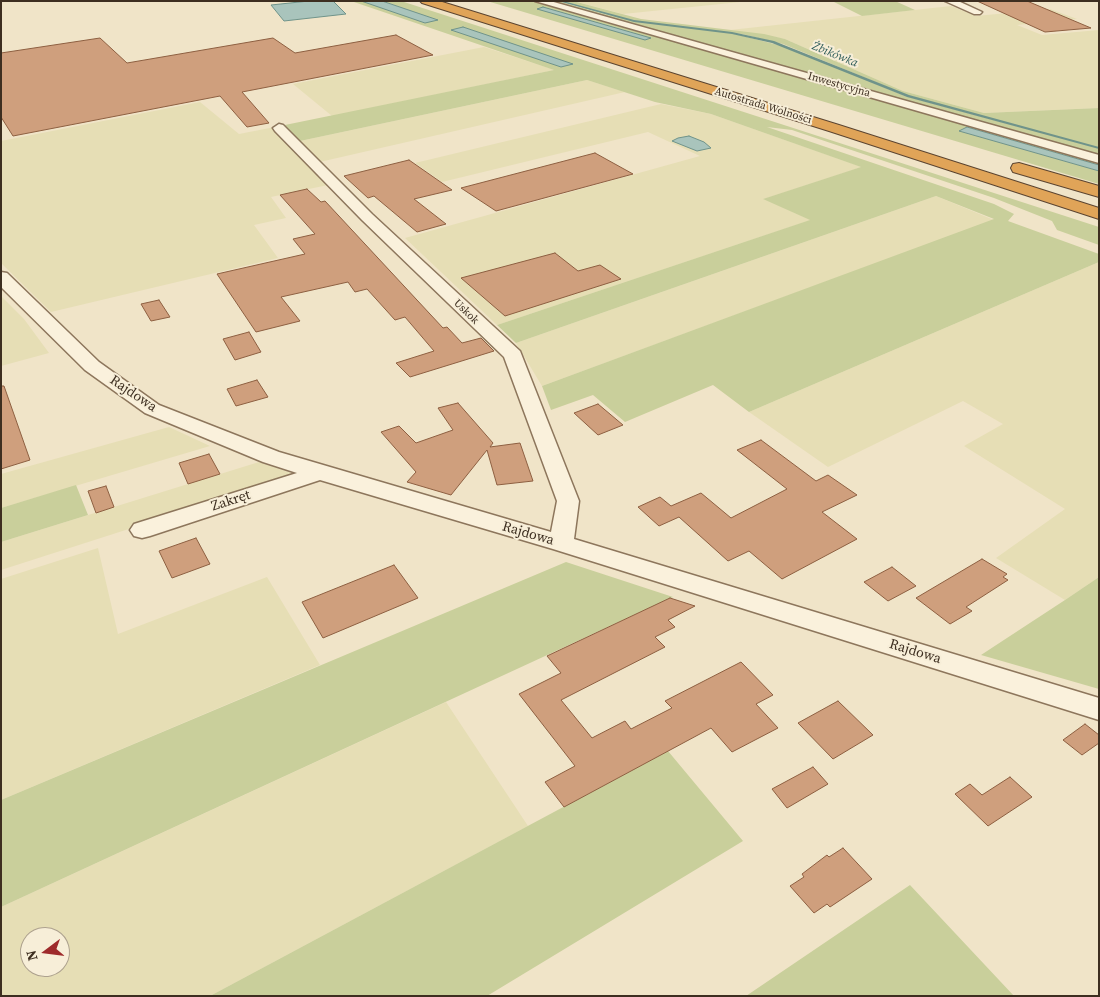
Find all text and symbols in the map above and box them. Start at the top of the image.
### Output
water label: Żbikówka [810,39,860,71]
street label: Inwestycyjna [806,70,872,100]
street label: Autostrada Wolności [713,85,813,127]
street label: Uskok [451,297,481,327]
street label: Rajdowa [106,372,160,416]
street label: Zakręt [209,487,253,515]
street label: Rajdowa [500,519,556,549]
street label: Rajdowa [887,636,943,668]
north arrow [20,927,70,977]
text: N [20,948,42,963]

